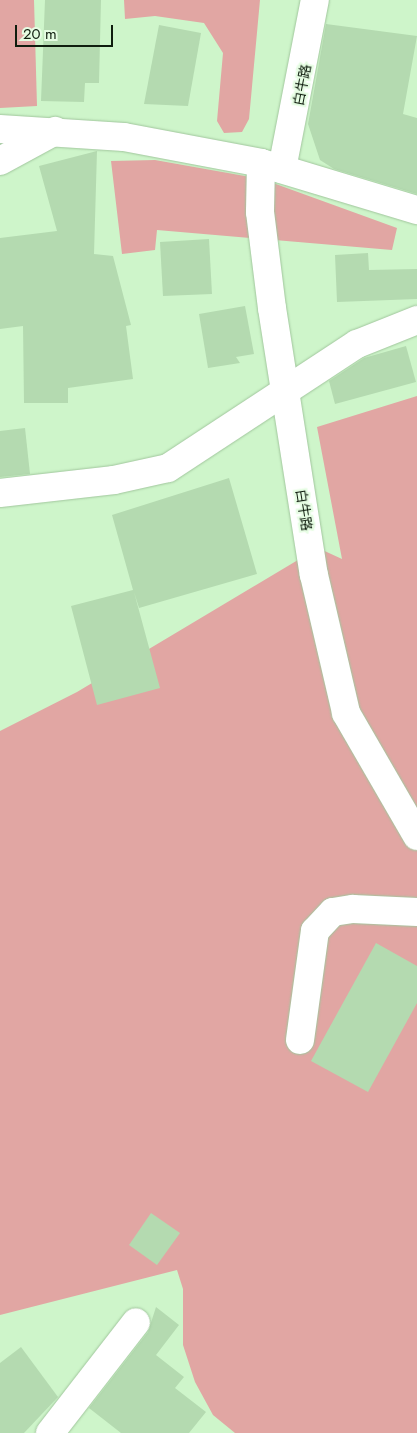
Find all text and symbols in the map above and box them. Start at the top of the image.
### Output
scale bar [18,15,115,47]
text: 20 m [23,23,57,45]
street label: 白牛路 [290,63,314,107]
street label: 白牛路 [292,488,316,532]

